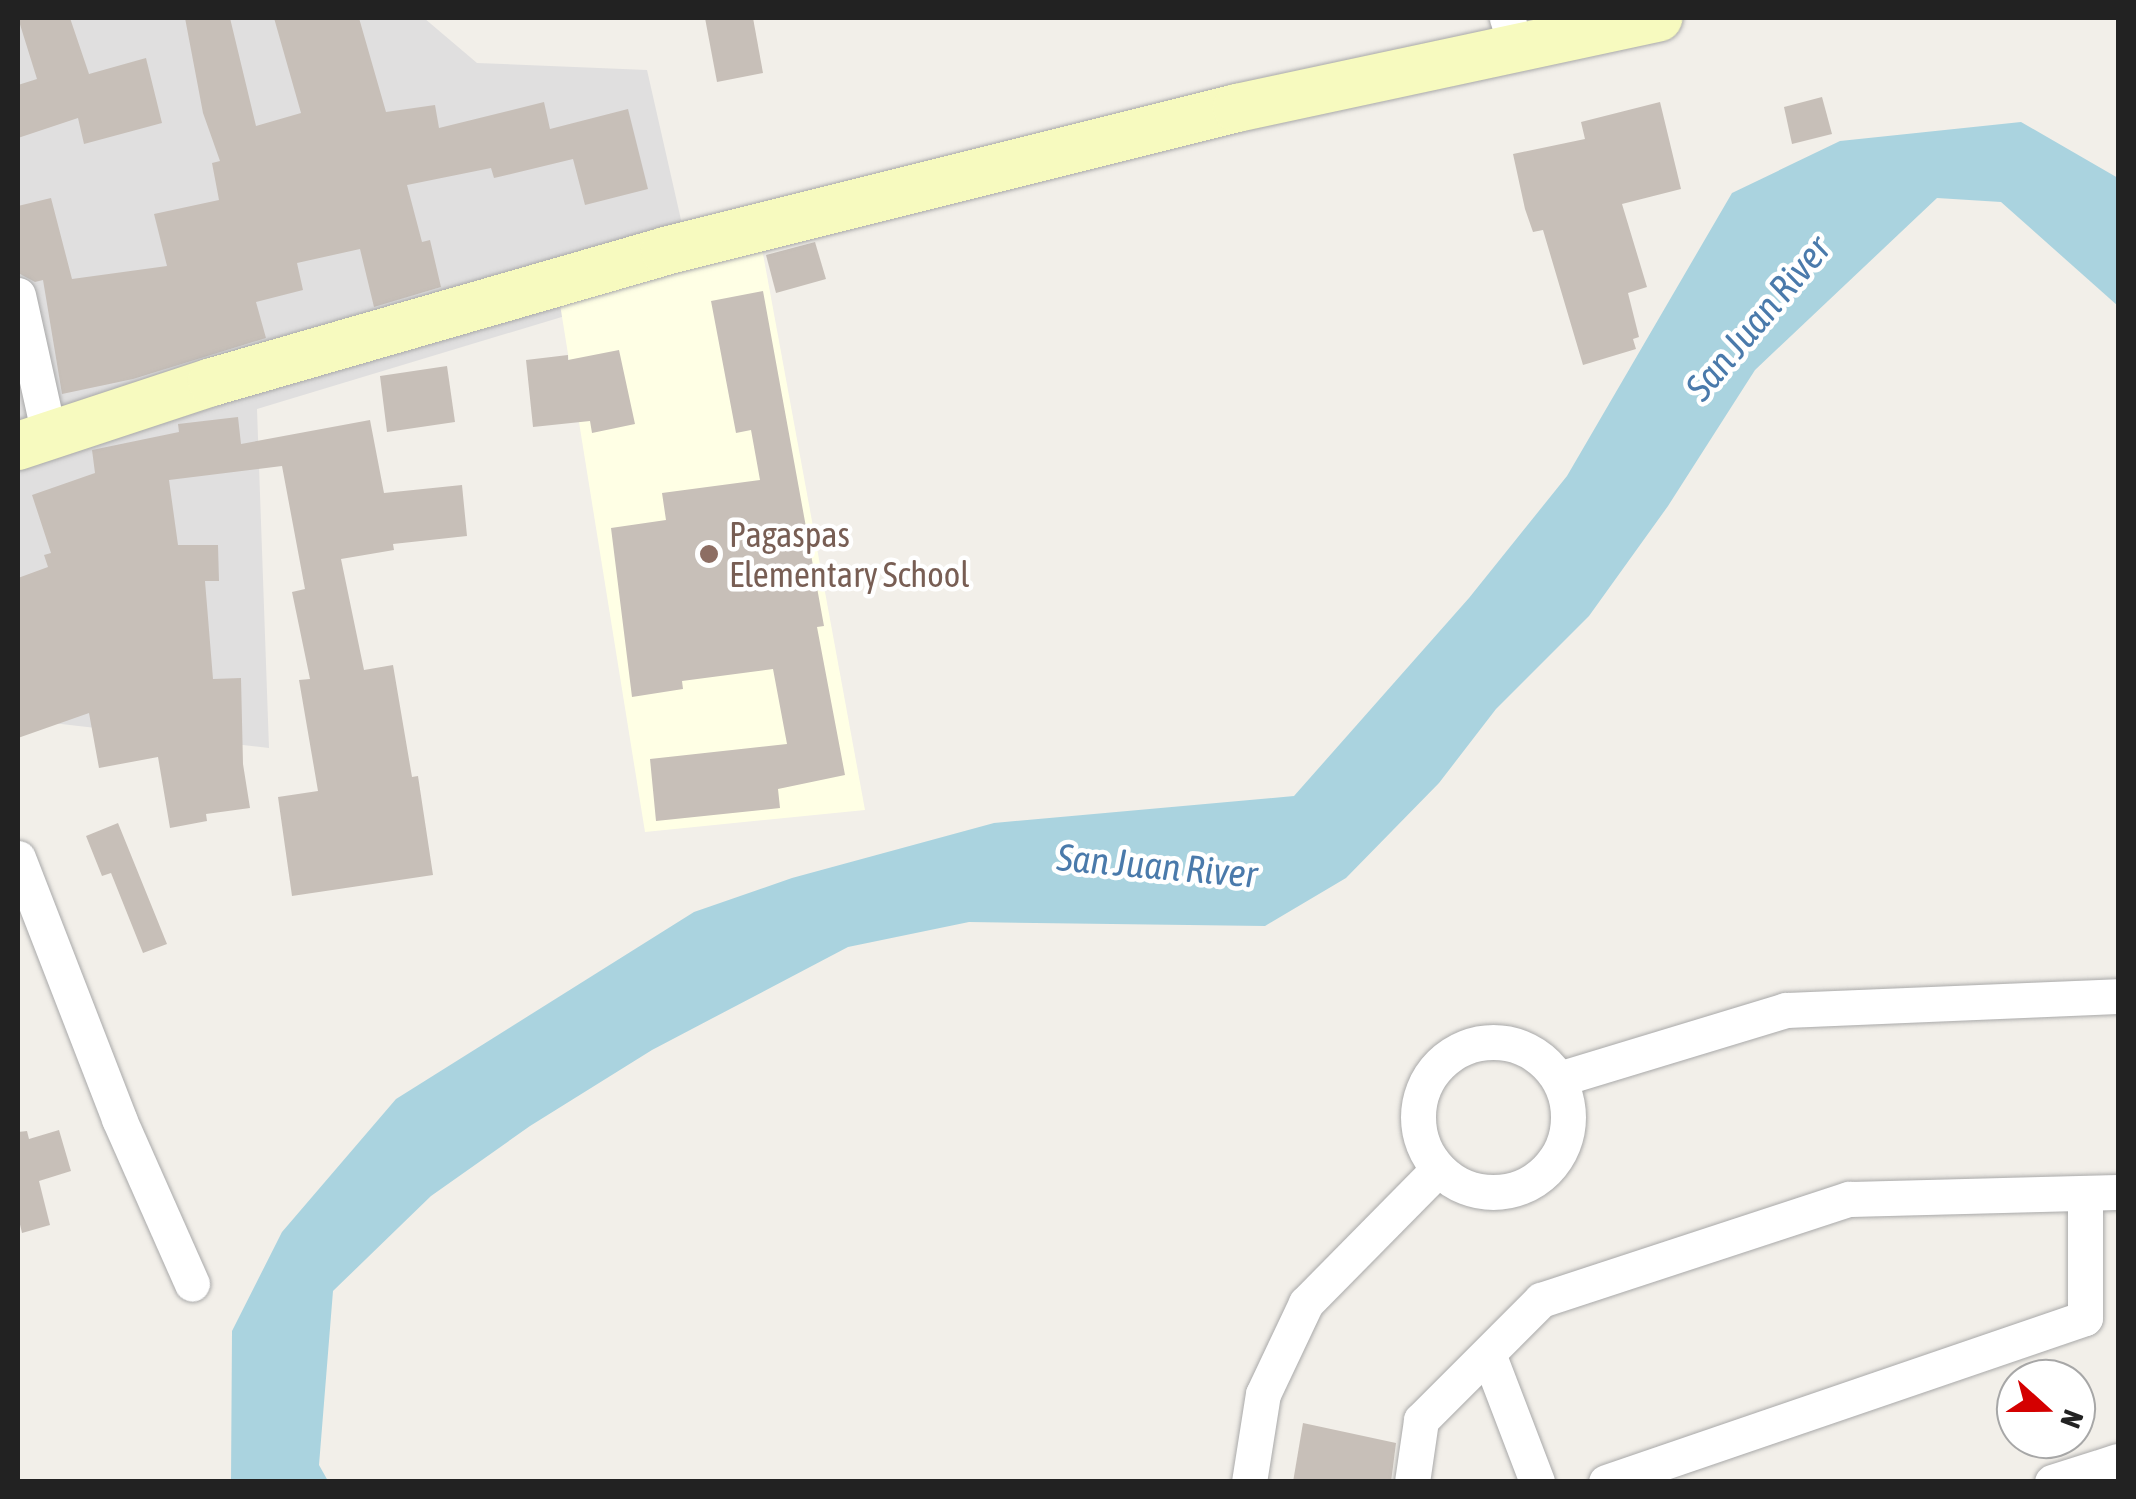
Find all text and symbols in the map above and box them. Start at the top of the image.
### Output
water label: San Juan River [1676,227,1840,409]
place label: Pagaspas Elementary School [729,513,969,595]
marker: Pagaspas Elementary School [698,543,720,565]
water label: San Juan River [1055,835,1259,897]
north arrow [1996,1359,2096,1459]
text: N [2054,1406,2090,1432]

